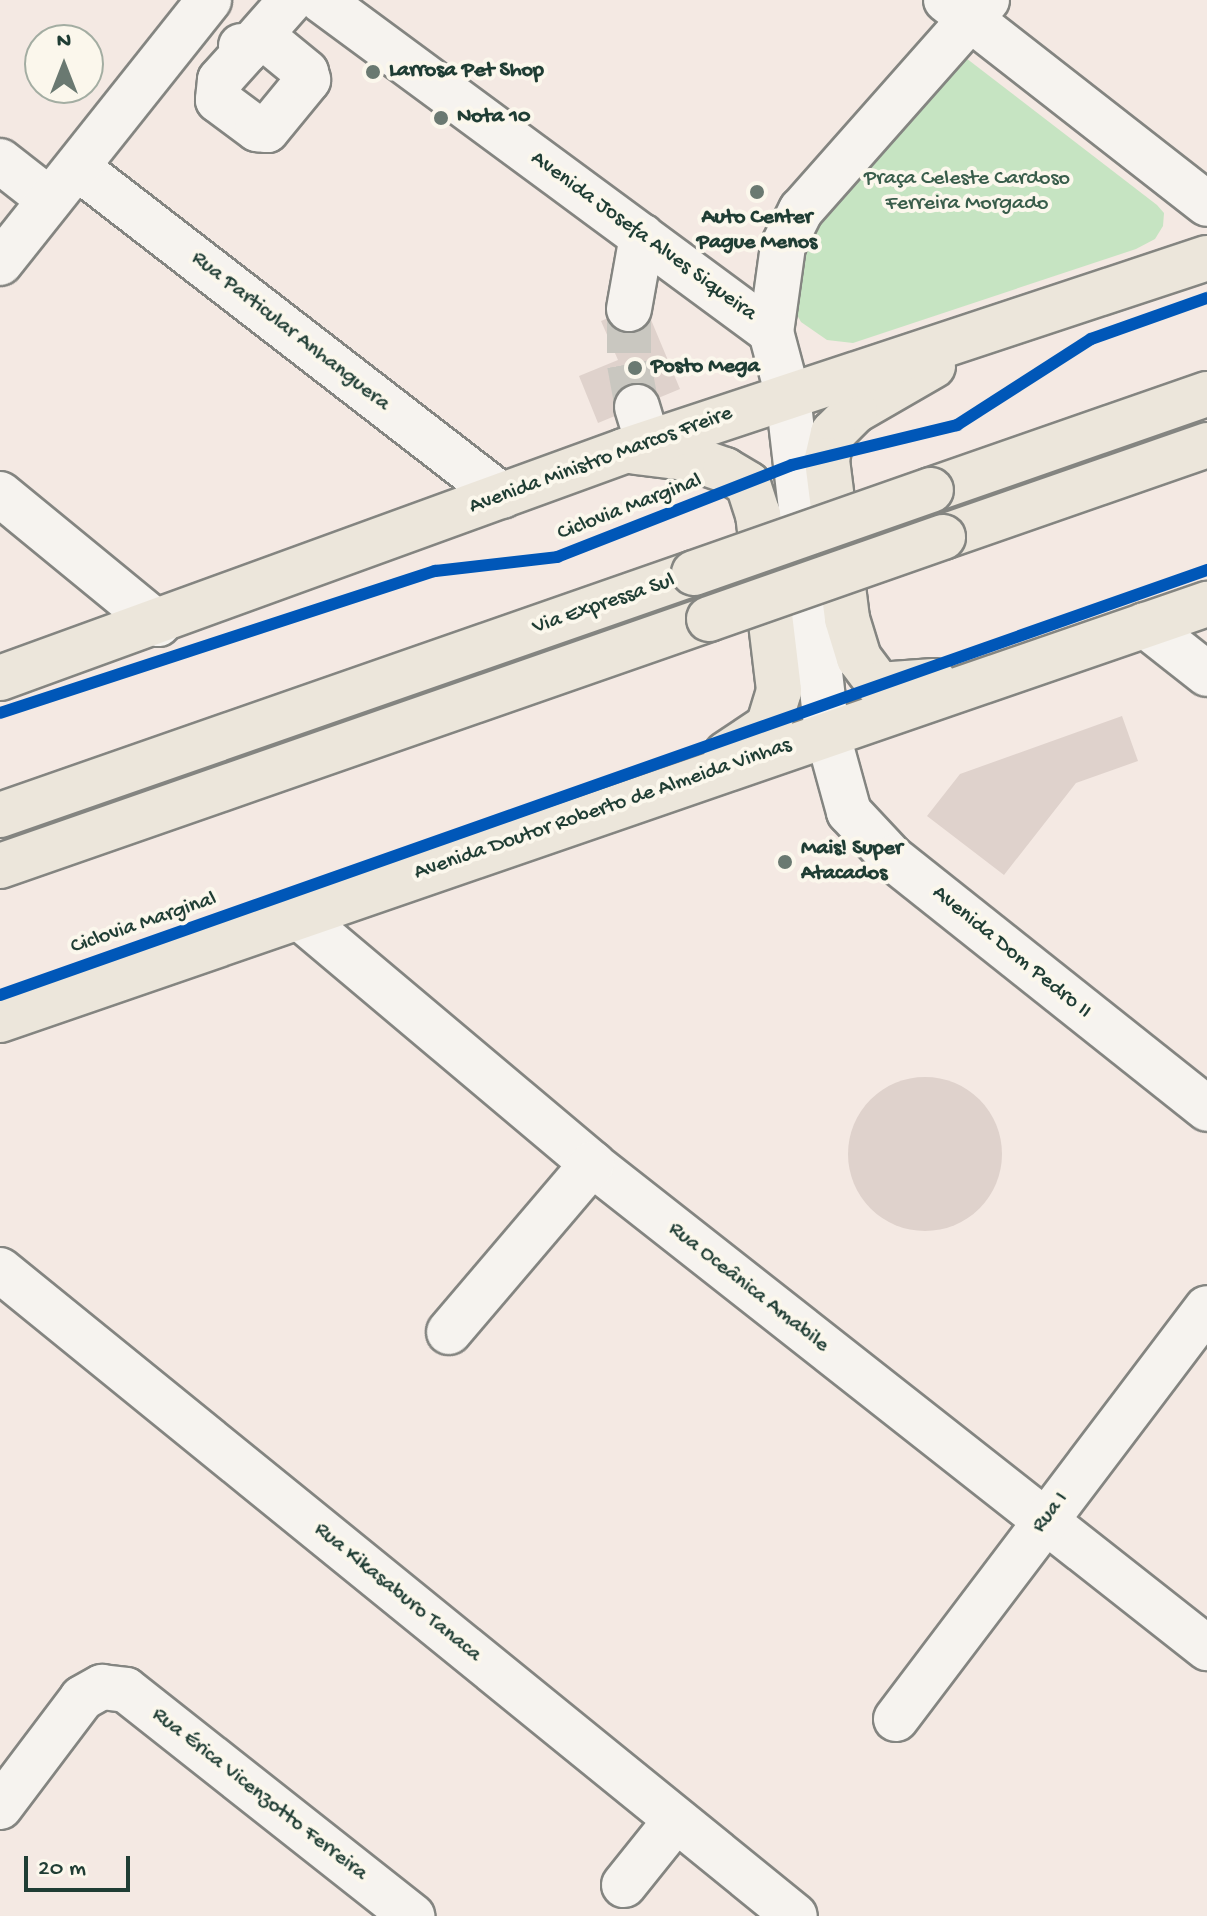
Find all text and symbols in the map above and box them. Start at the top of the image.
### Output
north arrow [24,24,104,104]
text: N [57,29,71,55]
place label: Larrosa Pet Shop [389,59,544,85]
marker: Larrosa Pet Shop [364,63,382,81]
place label: Nota 10 [457,105,531,131]
marker: Nota 10 [432,109,450,127]
street label: Avenida Josefa Alves Siqueira [525,146,761,328]
park label: Praça Celeste Cardoso Ferreira Morgado [864,166,1070,218]
marker: Auto Center Pague Menos [748,183,766,201]
place label: Auto Center Pague Menos [697,205,817,256]
street label: Rua Particular Anhanguera [185,246,395,418]
place label: Posto Mega [651,355,760,381]
marker: Posto Mega [626,359,644,377]
street label: Avenida Ministro Marcos Freire [466,401,736,521]
street label: Ciclovia Marginal [554,468,706,548]
street label: Via Expressa Sul [529,568,679,642]
street label: Avenida Doutor Roberto de Almeida Vinhas [411,733,795,887]
place label: Mais! Super Atacados [801,836,903,888]
marker: Mais! Super Atacados [776,853,794,871]
street label: Avenida Dom Pedro II [926,881,1096,1025]
street label: Ciclovia Marginal [68,887,220,961]
street label: Rua Oceânica Amabile [662,1217,834,1359]
street label: Rua I [1027,1487,1075,1539]
street label: Rua Kikasaburo Tanaca [308,1517,486,1669]
street label: Rua Érica Vicenzotto Ferreira [146,1702,372,1888]
scale bar [28,1840,134,1890]
text: 20 m [38,1855,86,1884]

